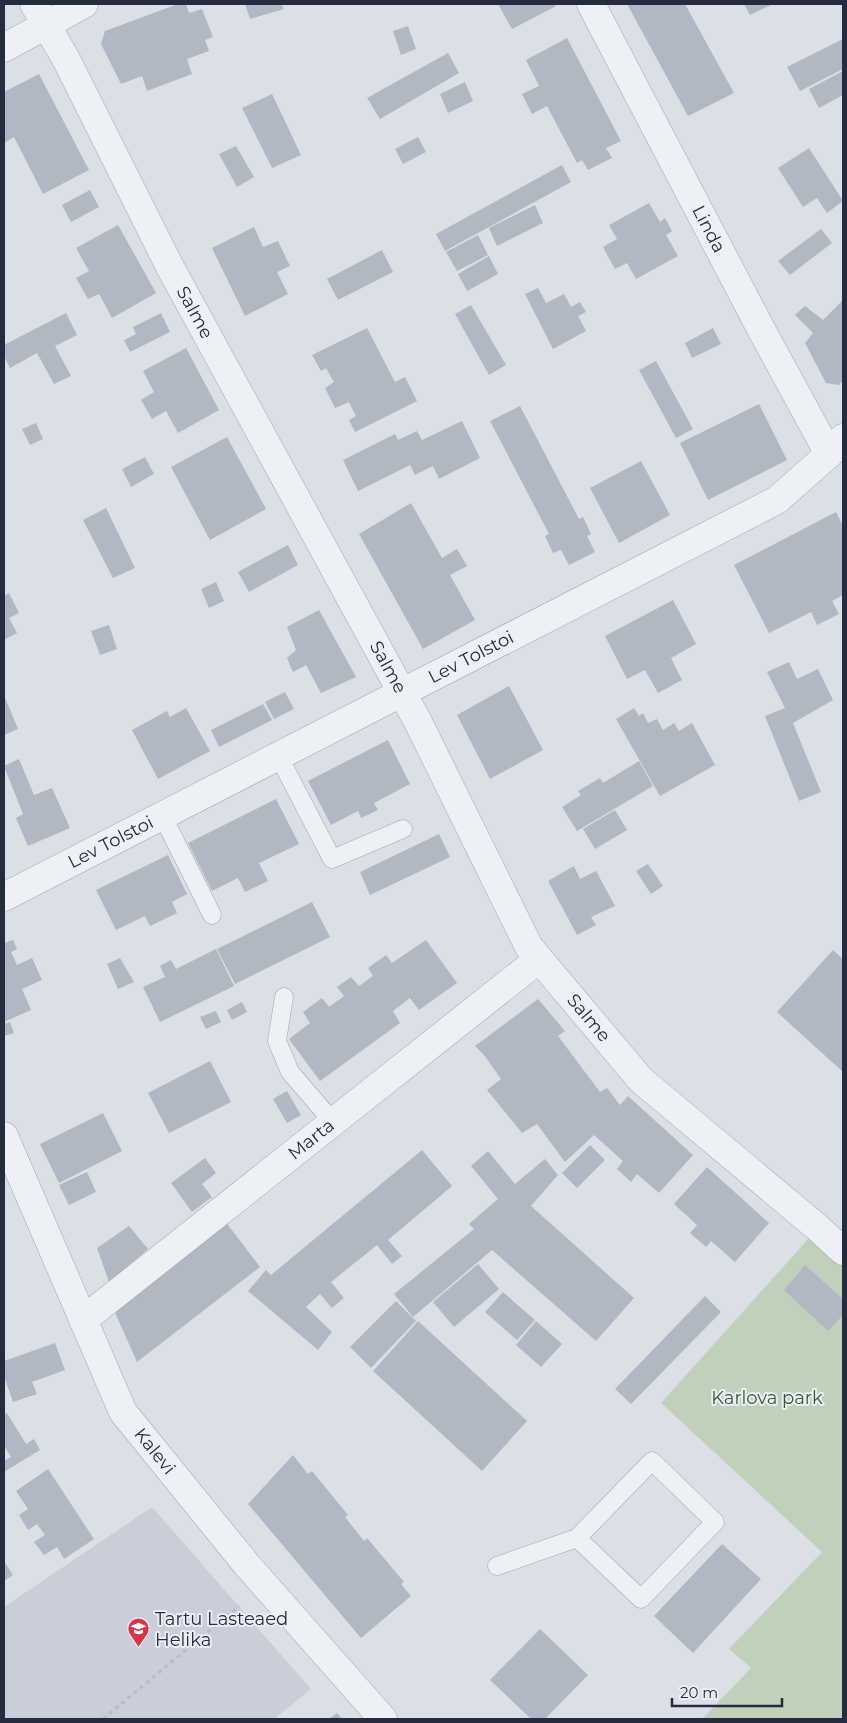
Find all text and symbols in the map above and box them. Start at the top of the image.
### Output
street label: Linda [687,202,730,257]
street label: Salme [172,282,218,343]
street label: Lev Tolstoi [425,626,517,688]
street label: Salme [365,637,411,697]
street label: Lev Tolstoi [64,811,157,873]
street label: Salme [562,989,615,1047]
street label: Marta [284,1114,339,1164]
park label: Karlova park [711,1387,823,1409]
street label: Kalevi [129,1424,180,1479]
place label: Tartu Lasteaed Helika [155,1608,288,1651]
school or university icon: Tartu Lasteaed Helika [127,1617,151,1648]
scale bar [672,1676,782,1708]
text: 20 m [680,1683,718,1702]

